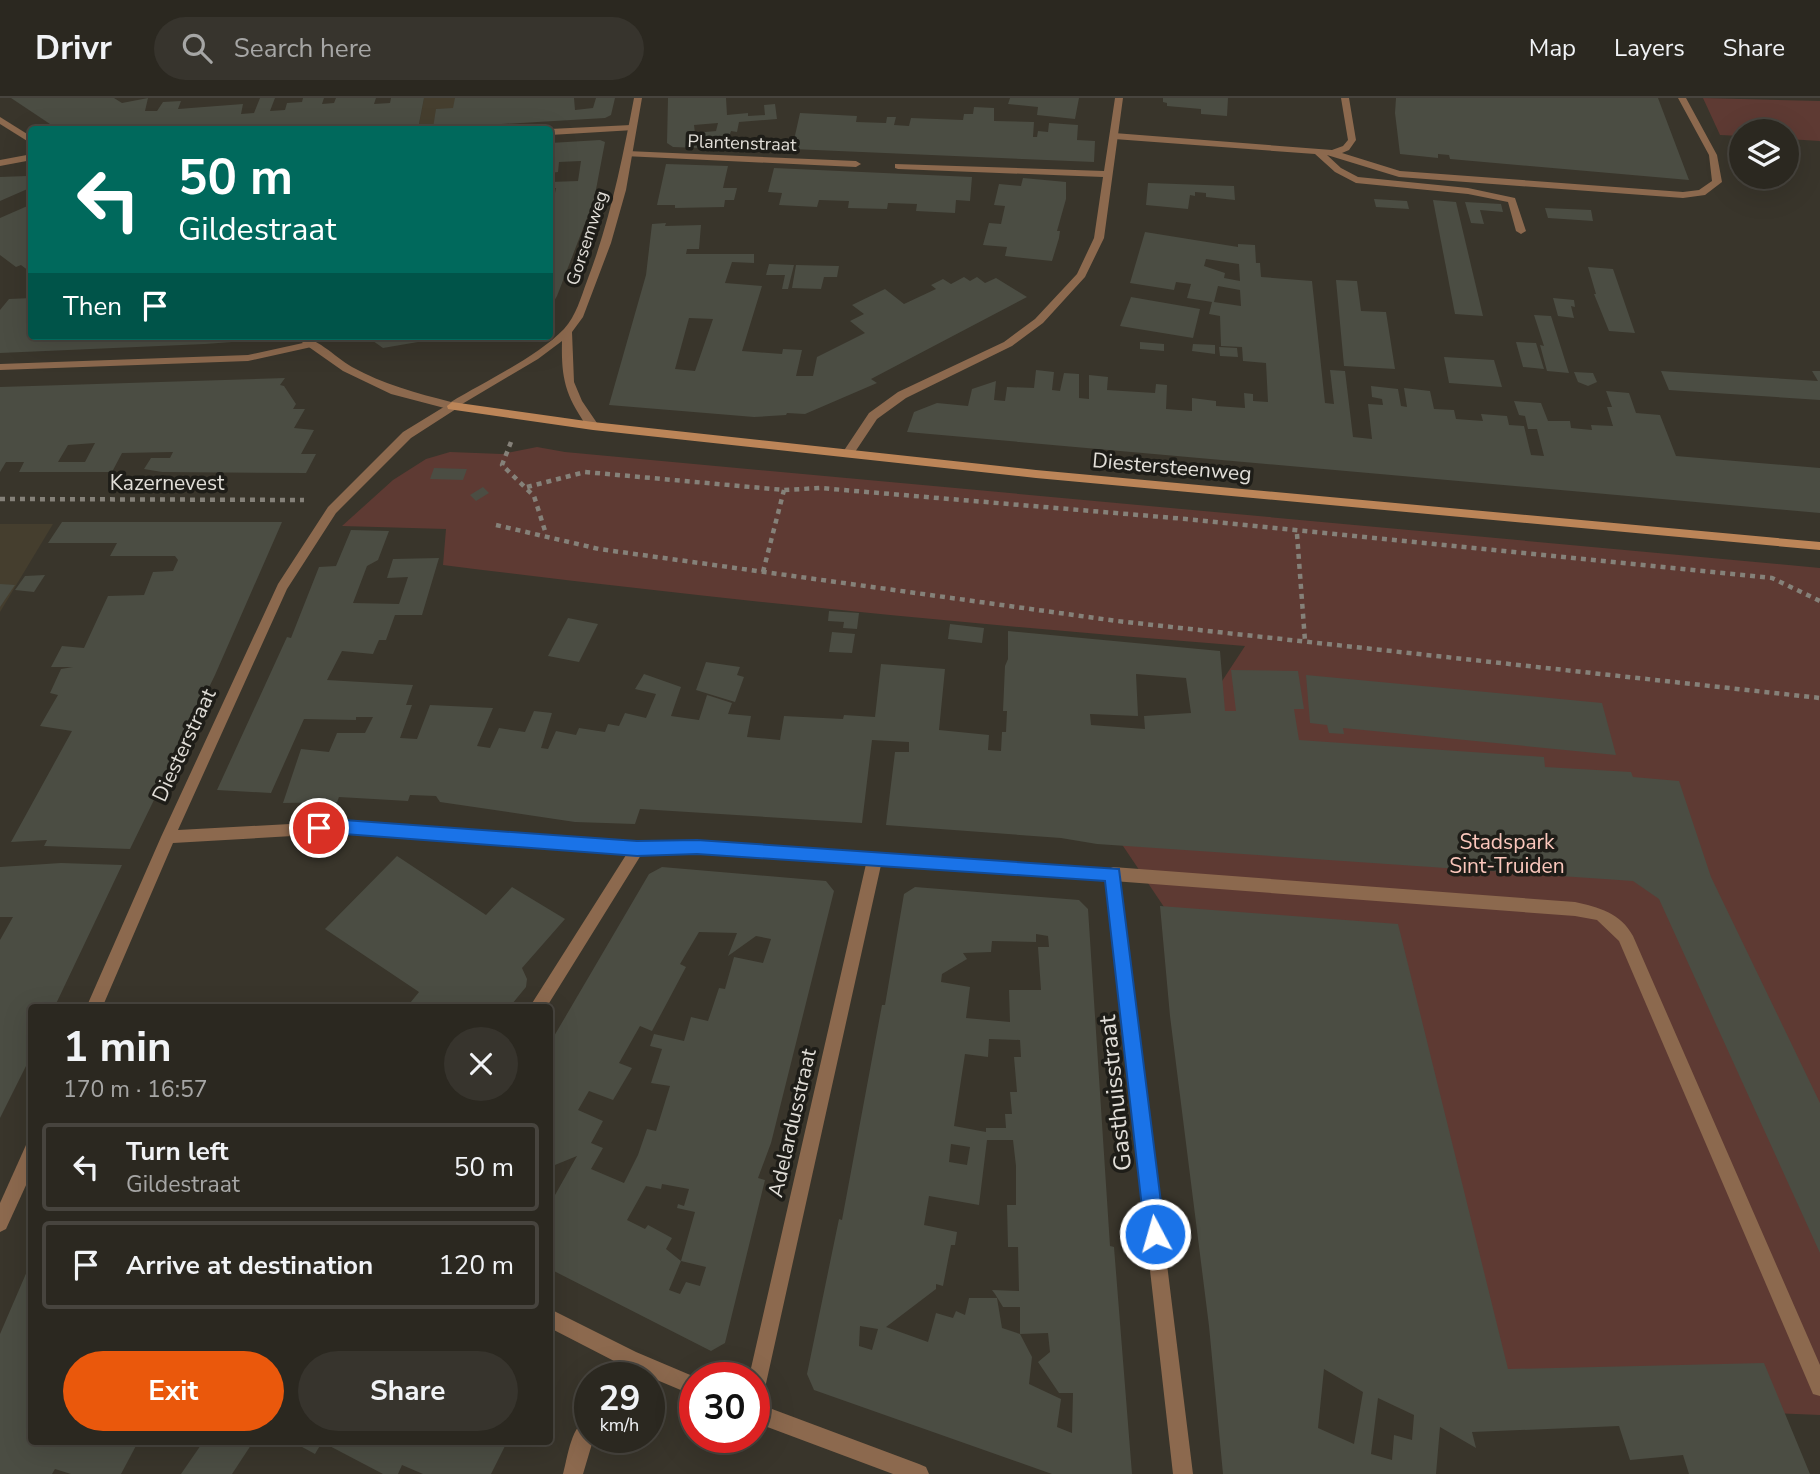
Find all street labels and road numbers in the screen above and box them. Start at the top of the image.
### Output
street label: Plantenstraat [687,129,798,157]
street label: Gorsemweg [560,188,614,288]
street label: Diestersteenweg [1091,446,1253,488]
street label: Kazernevest [110,469,225,497]
street label: Diesterstraat [146,683,223,806]
street label: Gasthuisstraat [1091,1013,1139,1172]
street label: Adelardusstraat [761,1045,823,1200]

